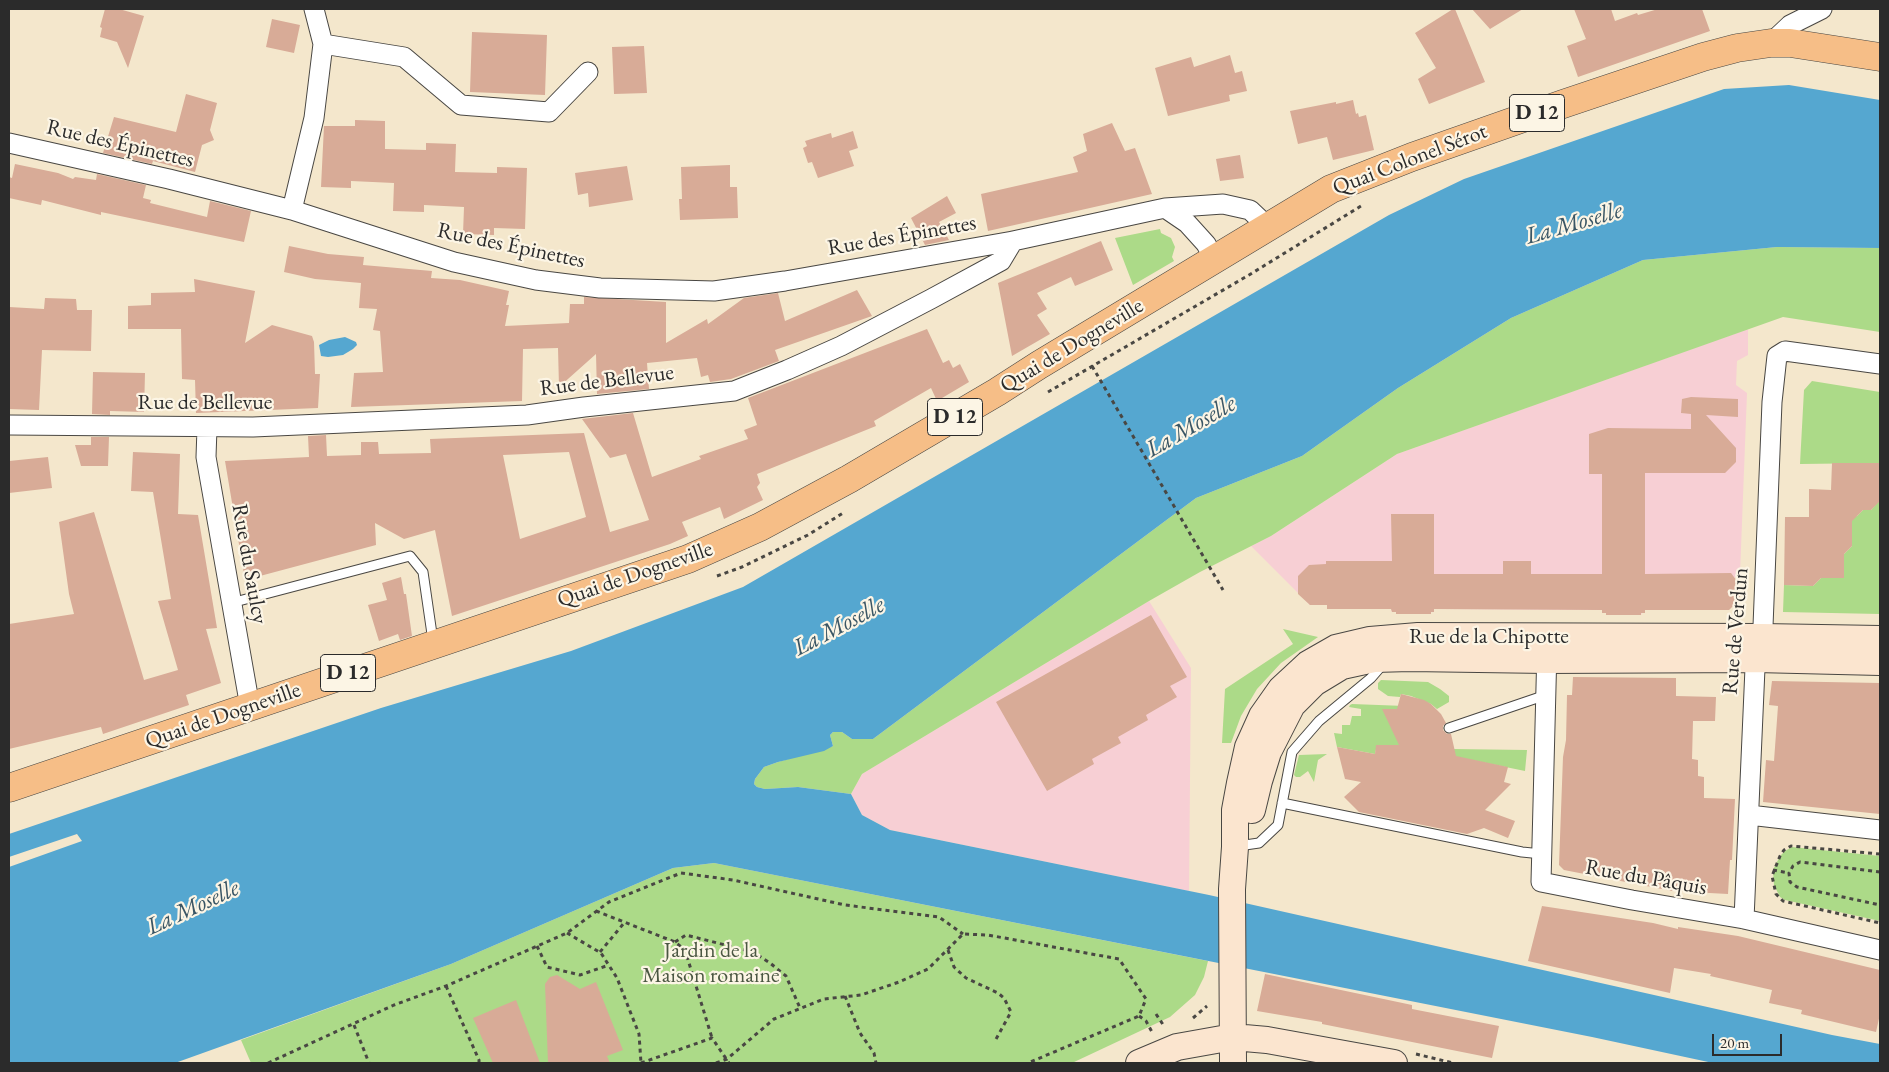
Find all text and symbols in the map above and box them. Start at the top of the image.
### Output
road number: D 12 [1510,95,1564,132]
street label: Rue des Épinettes [44,114,196,174]
street label: Quai Colonel Sérot [1329,118,1491,202]
water label: La Moselle [1522,196,1626,252]
street label: Rue des Épinettes [826,210,978,262]
street label: Rue des Épinettes [435,217,587,275]
street label: Quai de Dogneville [996,293,1148,399]
street label: Rue de Bellevue [538,360,676,402]
street label: Rue de Bellevue [138,390,272,416]
water label: La Moselle [1141,390,1241,464]
road number: D 12 [928,398,982,436]
street label: Rue du Saulcy [225,502,273,626]
street label: Quai de Dogneville [554,536,716,614]
street label: Rue de Verdun [1717,566,1755,696]
water label: La Moselle [788,591,890,663]
street label: Rue de la Chipotte [1409,624,1569,650]
road number: D 12 [320,654,376,691]
street label: Quai de Dogneville [142,677,304,755]
street label: Rue du Pâquis [1583,854,1709,902]
water label: La Moselle [142,874,244,942]
park label: Jardin de la Maison romaine [642,938,780,989]
scale bar [1714,1024,1784,1056]
text: 20 m [1720,1033,1749,1052]

